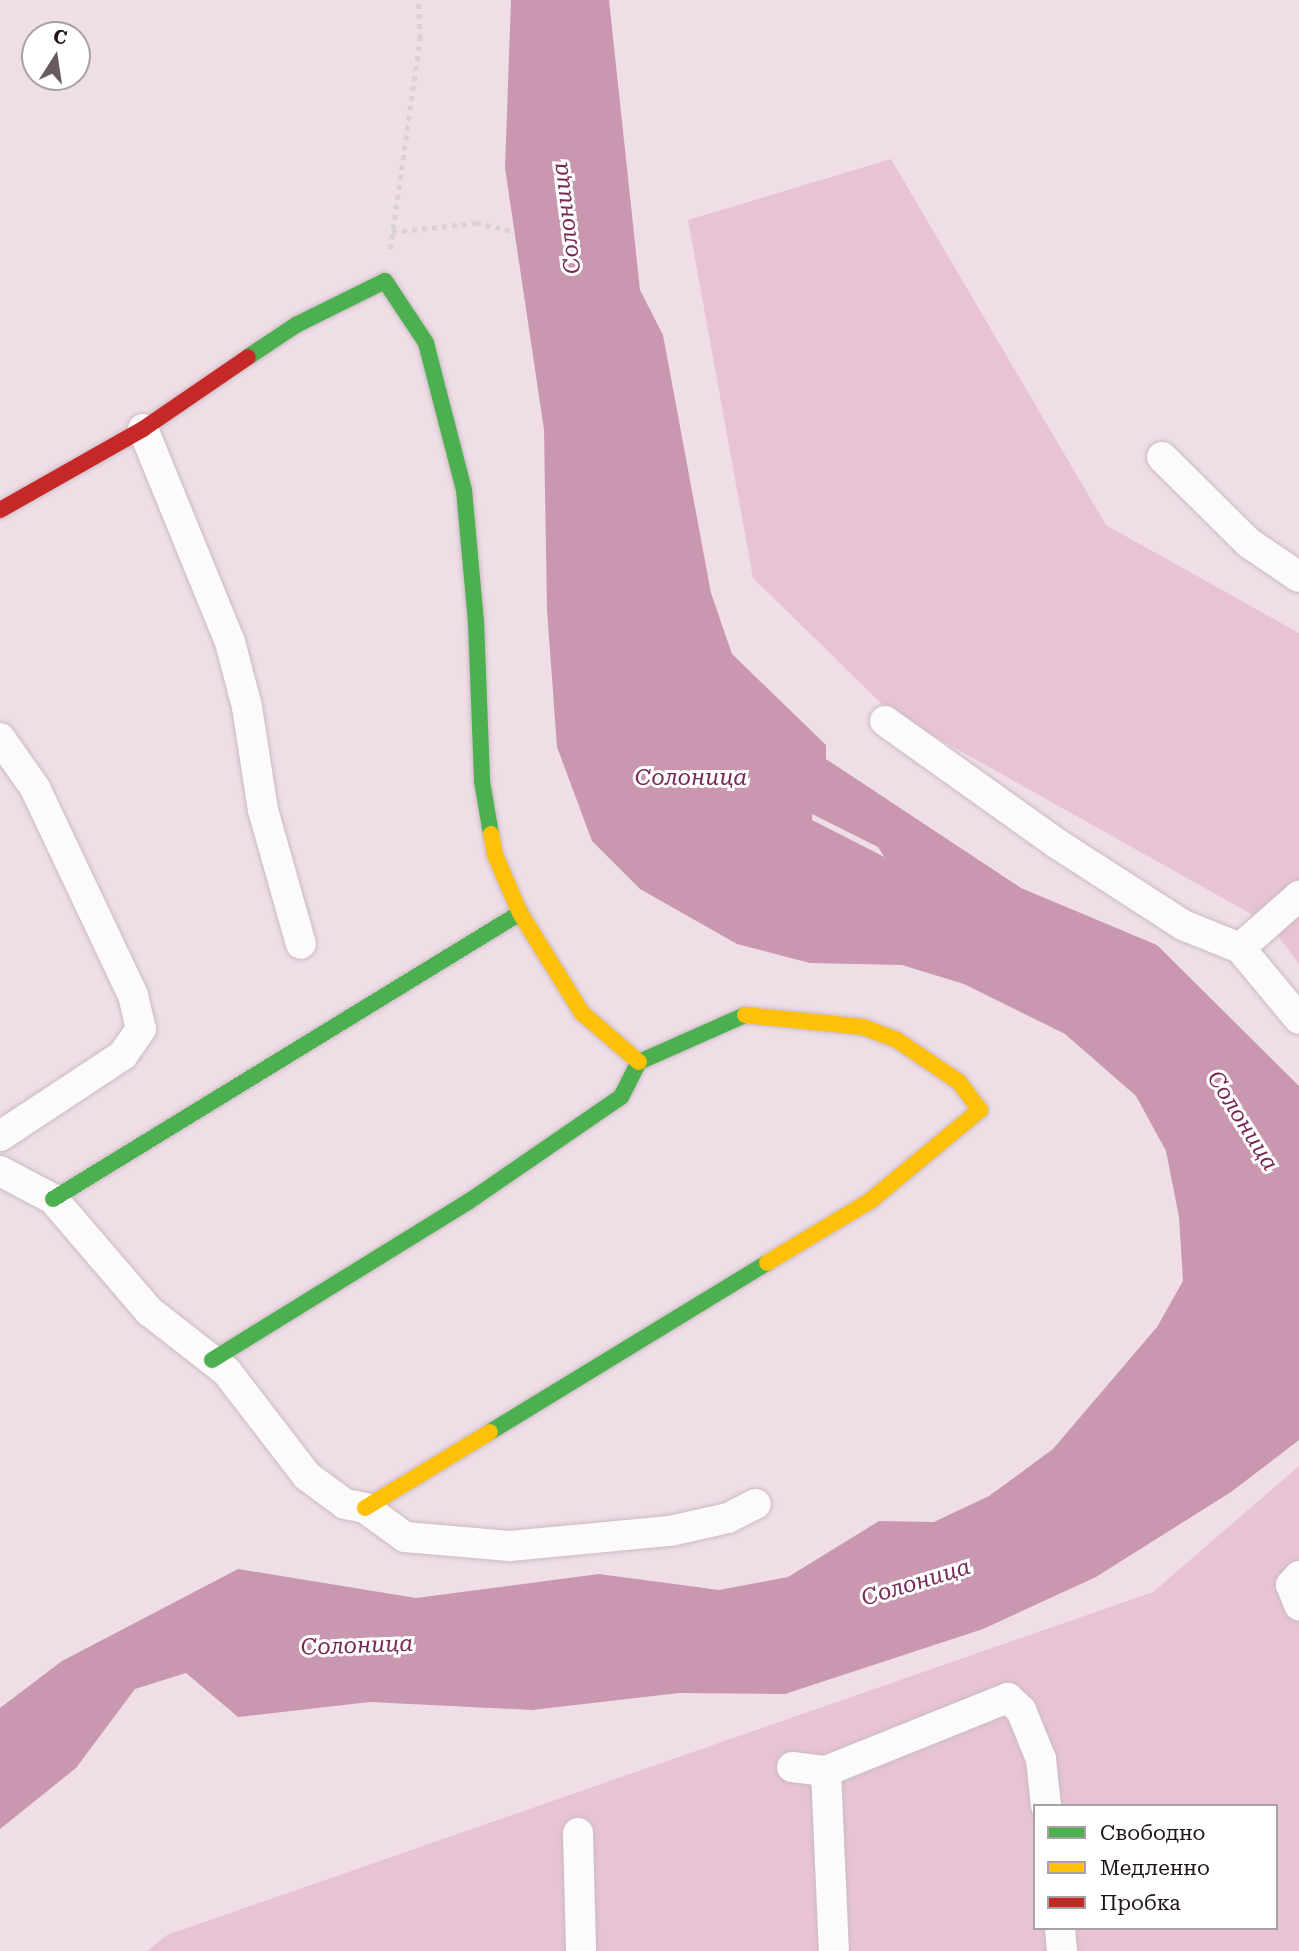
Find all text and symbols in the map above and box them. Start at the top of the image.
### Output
north arrow [21,21,91,91]
text: С [51,24,69,50]
water label: Солоница [546,161,588,275]
water label: Солоница [635,764,747,792]
water label: Солоница [1201,1066,1283,1176]
water label: Солоница [858,1553,974,1613]
water label: Солоница [300,1630,414,1662]
legend [1033,1804,1278,1930]
text: Свободно [1100,1821,1206,1845]
text: Медленно [1100,1856,1210,1880]
text: Пробка [1100,1891,1181,1915]

